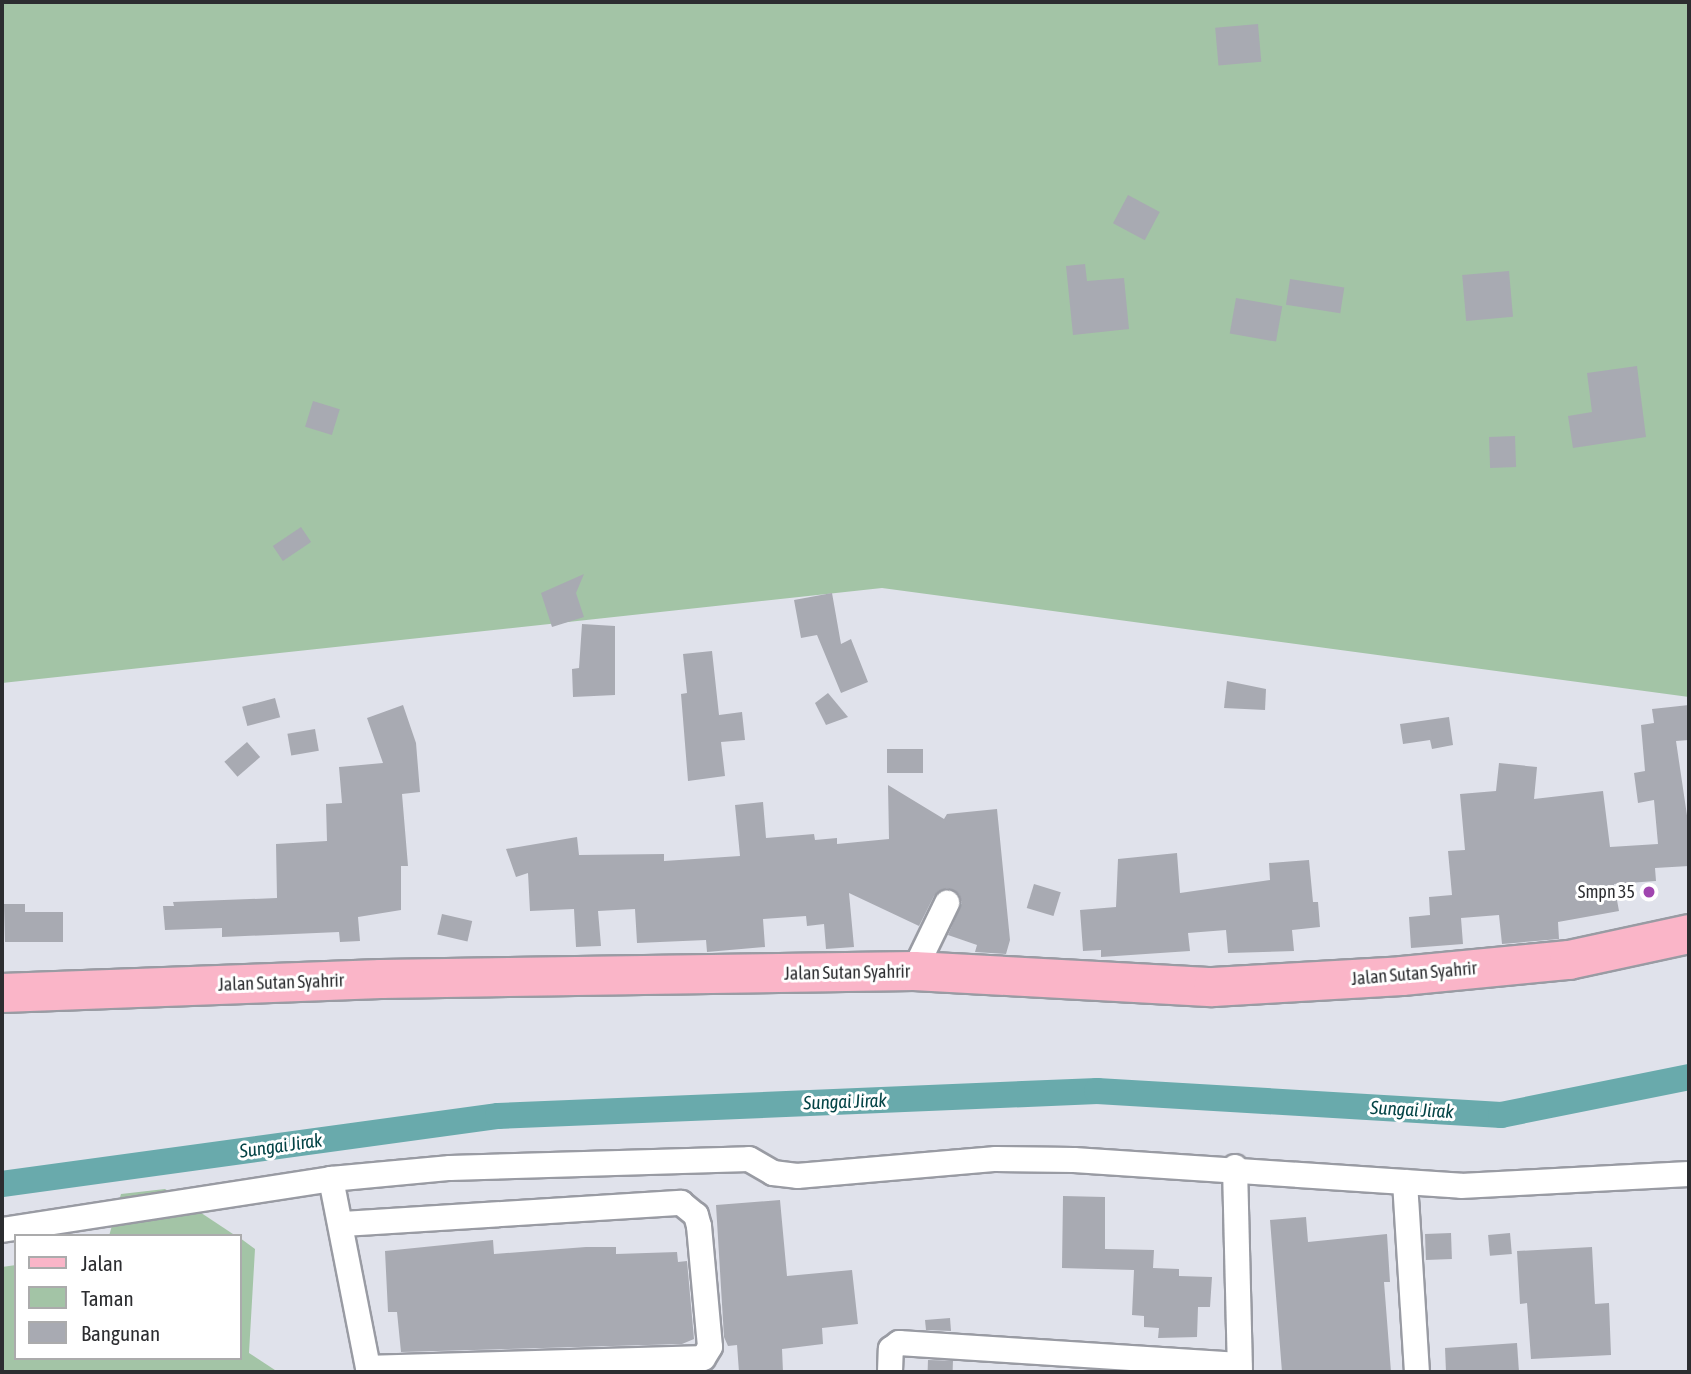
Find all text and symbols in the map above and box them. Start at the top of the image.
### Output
place label: Smpn 35 [1578,881,1635,903]
marker: Smpn 35 [1641,884,1657,900]
street label: Jalan Sutan Syahrir [1350,958,1478,990]
street label: Jalan Sutan Syahrir [784,961,910,985]
street label: Jalan Sutan Syahrir [218,970,344,996]
water label: Sungai Jirak [803,1089,887,1115]
water label: Sungai Jirak [1370,1096,1454,1124]
water label: Sungai Jirak [238,1129,324,1163]
legend [14,1234,242,1360]
text: Jalan [81,1251,123,1275]
text: Taman [81,1286,134,1310]
text: Bangunan [81,1321,160,1345]

